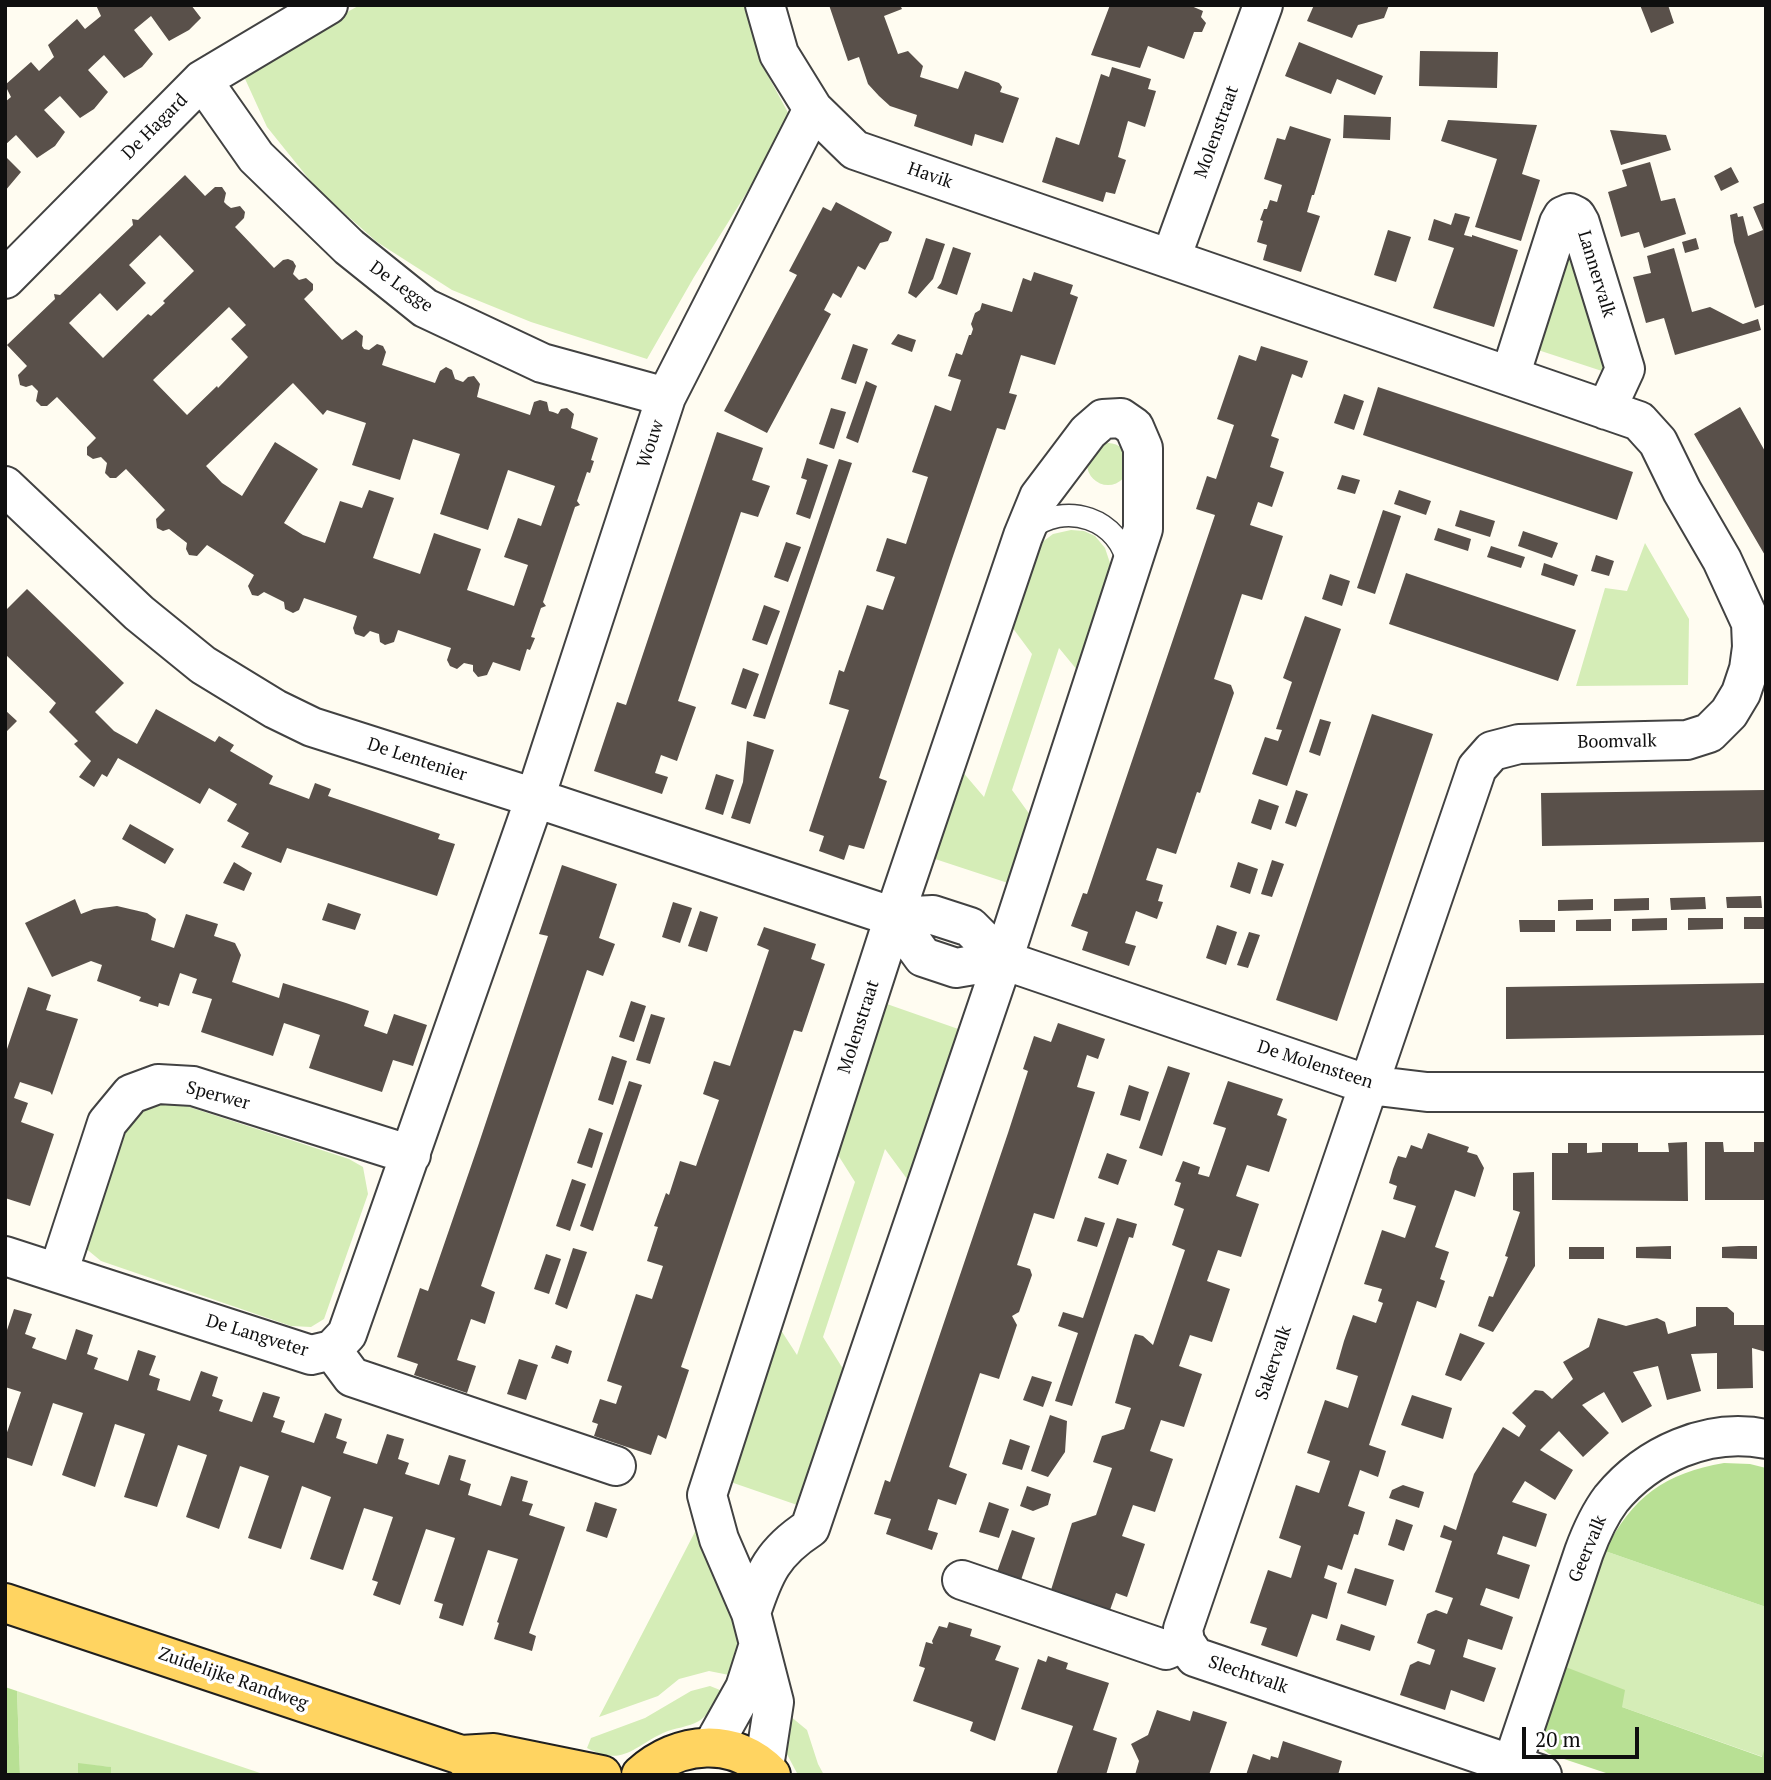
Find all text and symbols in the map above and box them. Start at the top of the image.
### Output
street label: Molenstraat [1190,83,1244,181]
street label: De Hagard [118,90,192,164]
street label: Havik [905,158,955,194]
street label: Lannervalk [1573,228,1619,320]
street label: De Legge [365,257,437,317]
street label: Wouw [633,417,669,471]
street label: Boomvalk [1577,731,1657,753]
street label: De Lentenier [364,734,470,786]
street label: Molenstraat [834,978,884,1076]
street label: De Molensteen [1255,1036,1375,1094]
street label: Sperwer [184,1077,252,1115]
street label: De Langveter [203,1310,311,1362]
street label: Sakervalk [1251,1323,1297,1403]
street label: Geervalk [1564,1512,1612,1586]
street label: Zuidelijke Randweg [155,1643,311,1715]
street label: Slechtvalk [1205,1651,1291,1699]
scale bar [1526,1714,1643,1758]
text: 20 m [1535,1725,1581,1753]

